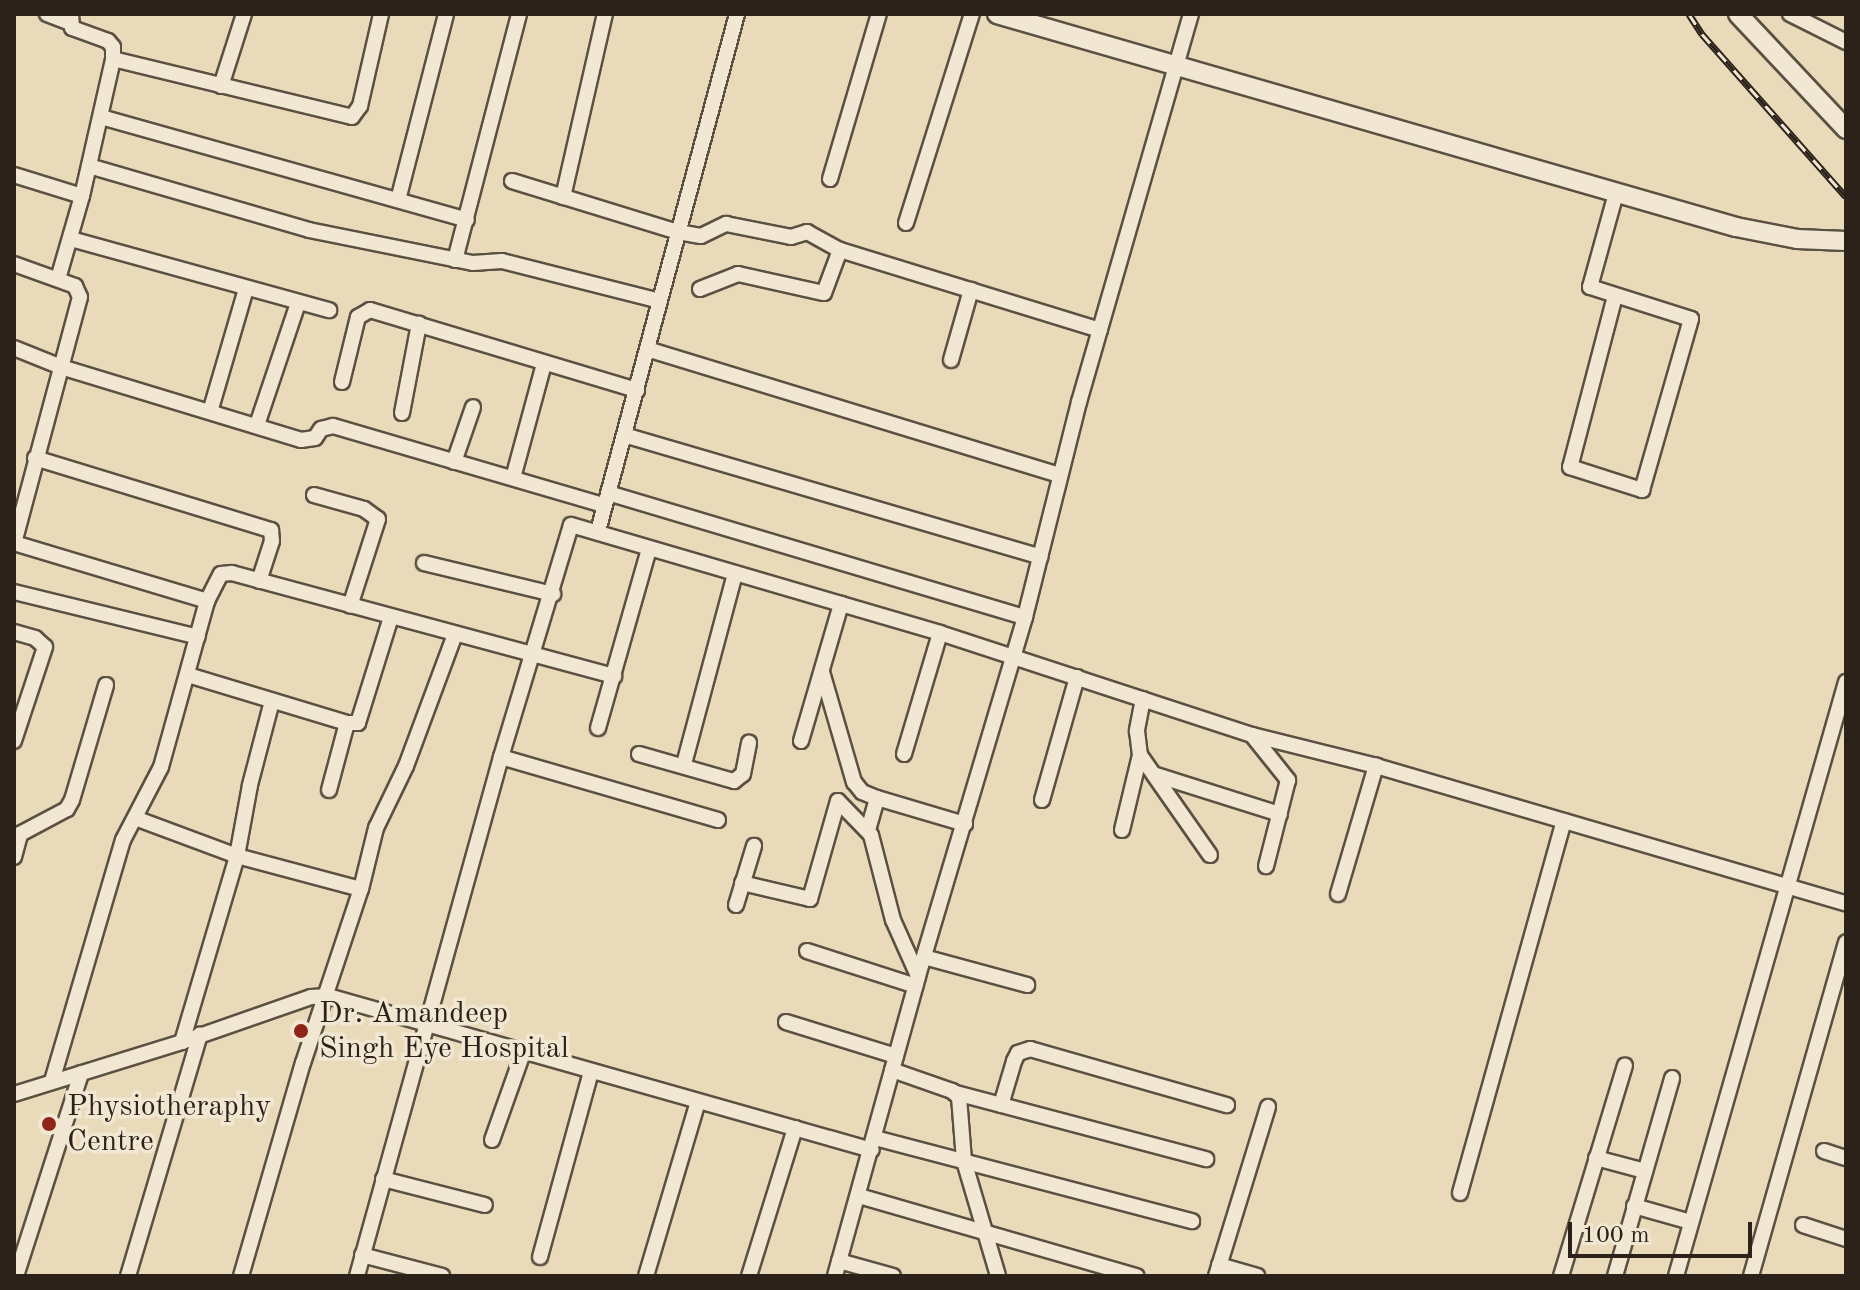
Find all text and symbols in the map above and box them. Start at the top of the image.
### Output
place label: Dr. Amandeep Singh Eye Hospital [319,996,569,1066]
marker: Dr. Amandeep Singh Eye Hospital [290,1020,312,1042]
place label: Physiotheraphy Centre [67,1089,271,1160]
marker: Physiotheraphy Centre [38,1113,60,1135]
scale bar [1572,1206,1756,1256]
text: 100 m [1582,1224,1650,1248]

